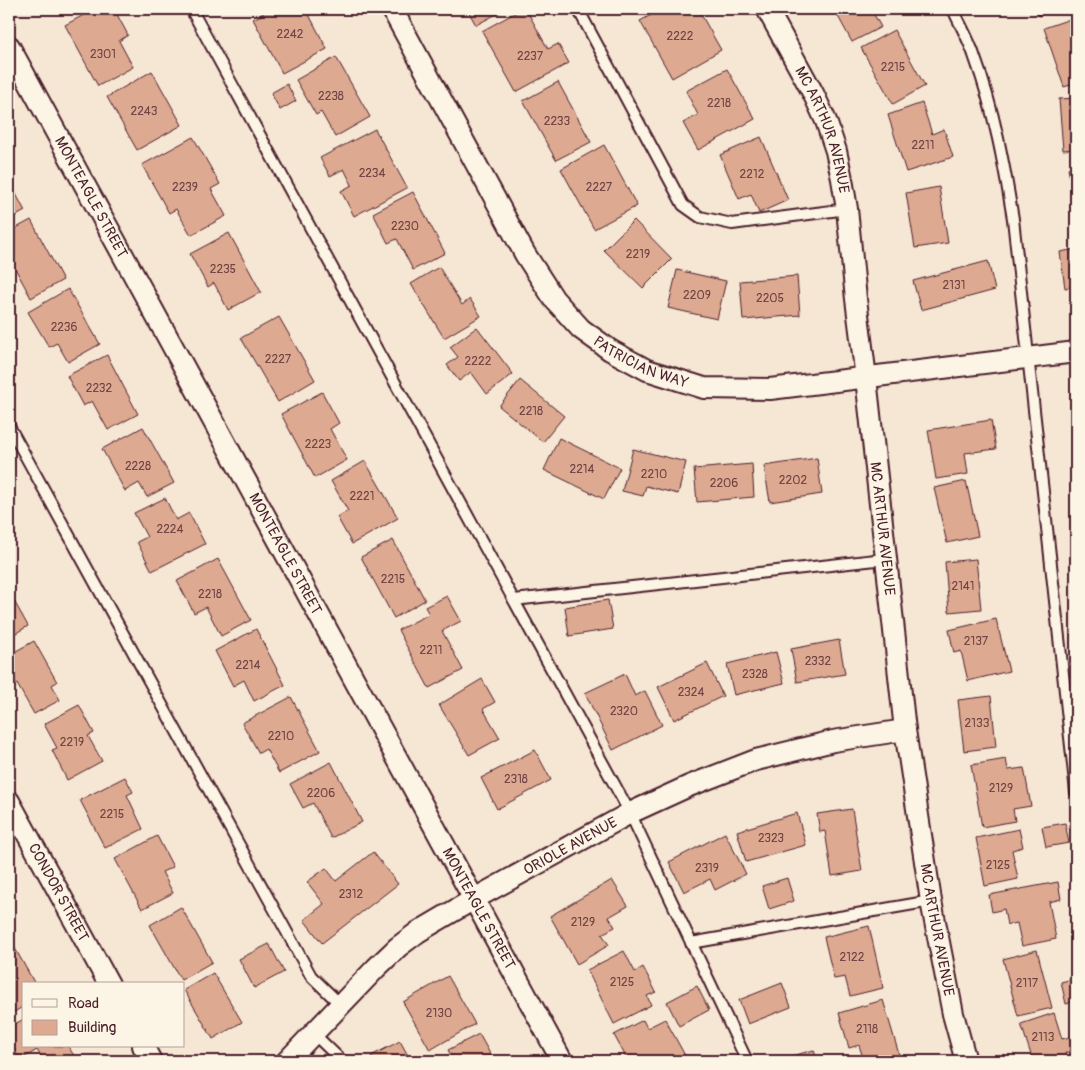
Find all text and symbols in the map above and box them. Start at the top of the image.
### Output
house number: 2242 [276,27,304,42]
house number: 2222 [667,29,694,44]
house number: 2301 [90,47,116,62]
house number: 2237 [517,49,544,64]
house number: 2215 [881,60,905,75]
street label: MC ARTHUR AVENUE [790,63,853,195]
house number: 2238 [318,89,344,104]
house number: 2218 [707,96,731,111]
house number: 2243 [130,104,158,119]
house number: 2233 [544,114,571,129]
street label: MONTEAGLE STREET [50,133,132,261]
house number: 2211 [912,138,934,153]
house number: 2234 [359,166,385,181]
house number: 2212 [740,167,765,182]
house number: 2239 [172,180,198,195]
house number: 2227 [586,180,613,195]
house number: 2230 [391,219,419,234]
house number: 2219 [626,247,650,262]
house number: 2235 [210,262,236,277]
house number: 2131 [943,278,965,293]
house number: 2209 [683,288,711,303]
house number: 2205 [756,291,784,306]
house number: 2236 [51,320,77,335]
street label: PATRICIAN WAY [589,332,691,393]
house number: 2227 [265,352,292,367]
house number: 2222 [465,354,492,369]
house number: 2232 [86,381,113,396]
house number: 2218 [519,404,543,419]
house number: 2223 [305,437,332,452]
house number: 2228 [125,459,151,474]
street label: MC ARTHUR AVENUE [865,461,899,597]
house number: 2214 [569,462,595,477]
house number: 2210 [641,467,667,482]
house number: 2202 [779,473,807,488]
house number: 2206 [710,476,738,491]
house number: 2221 [350,489,374,504]
street label: MONTEAGLE STREET [244,490,326,618]
house number: 2224 [156,522,184,537]
house number: 2215 [381,572,405,587]
house number: 2141 [951,579,975,594]
house number: 2218 [198,587,222,602]
house number: 2137 [964,634,989,649]
house number: 2211 [420,643,442,658]
house number: 2332 [805,654,832,669]
house number: 2214 [235,658,261,673]
house number: 2328 [742,667,768,682]
house number: 2324 [678,685,704,700]
house number: 2320 [610,704,638,719]
house number: 2133 [965,716,990,731]
house number: 2210 [268,729,294,744]
house number: 2219 [60,735,84,750]
house number: 2318 [504,772,528,787]
house number: 2129 [989,781,1013,796]
house number: 2206 [307,786,335,801]
house number: 2215 [100,807,124,822]
street label: ORIOLE AVENUE [520,813,621,880]
house number: 2323 [758,831,784,846]
street label: CONDOR STREET [24,840,93,945]
street label: MONTEAGLE STREET [438,844,519,973]
house number: 2125 [986,858,1010,873]
house number: 2319 [695,861,719,876]
street label: MC ARTHUR AVENUE [915,862,958,998]
house number: 2312 [339,887,364,902]
house number: 2129 [571,915,595,930]
house number: 2122 [840,950,865,965]
house number: 2125 [610,975,634,990]
house number: 2117 [1016,976,1039,991]
legend [22,982,185,1048]
text: Road [68,994,99,1013]
house number: 2130 [426,1006,452,1021]
text: Building [68,1018,116,1037]
house number: 2118 [856,1022,878,1037]
house number: 2113 [1032,1030,1055,1045]

